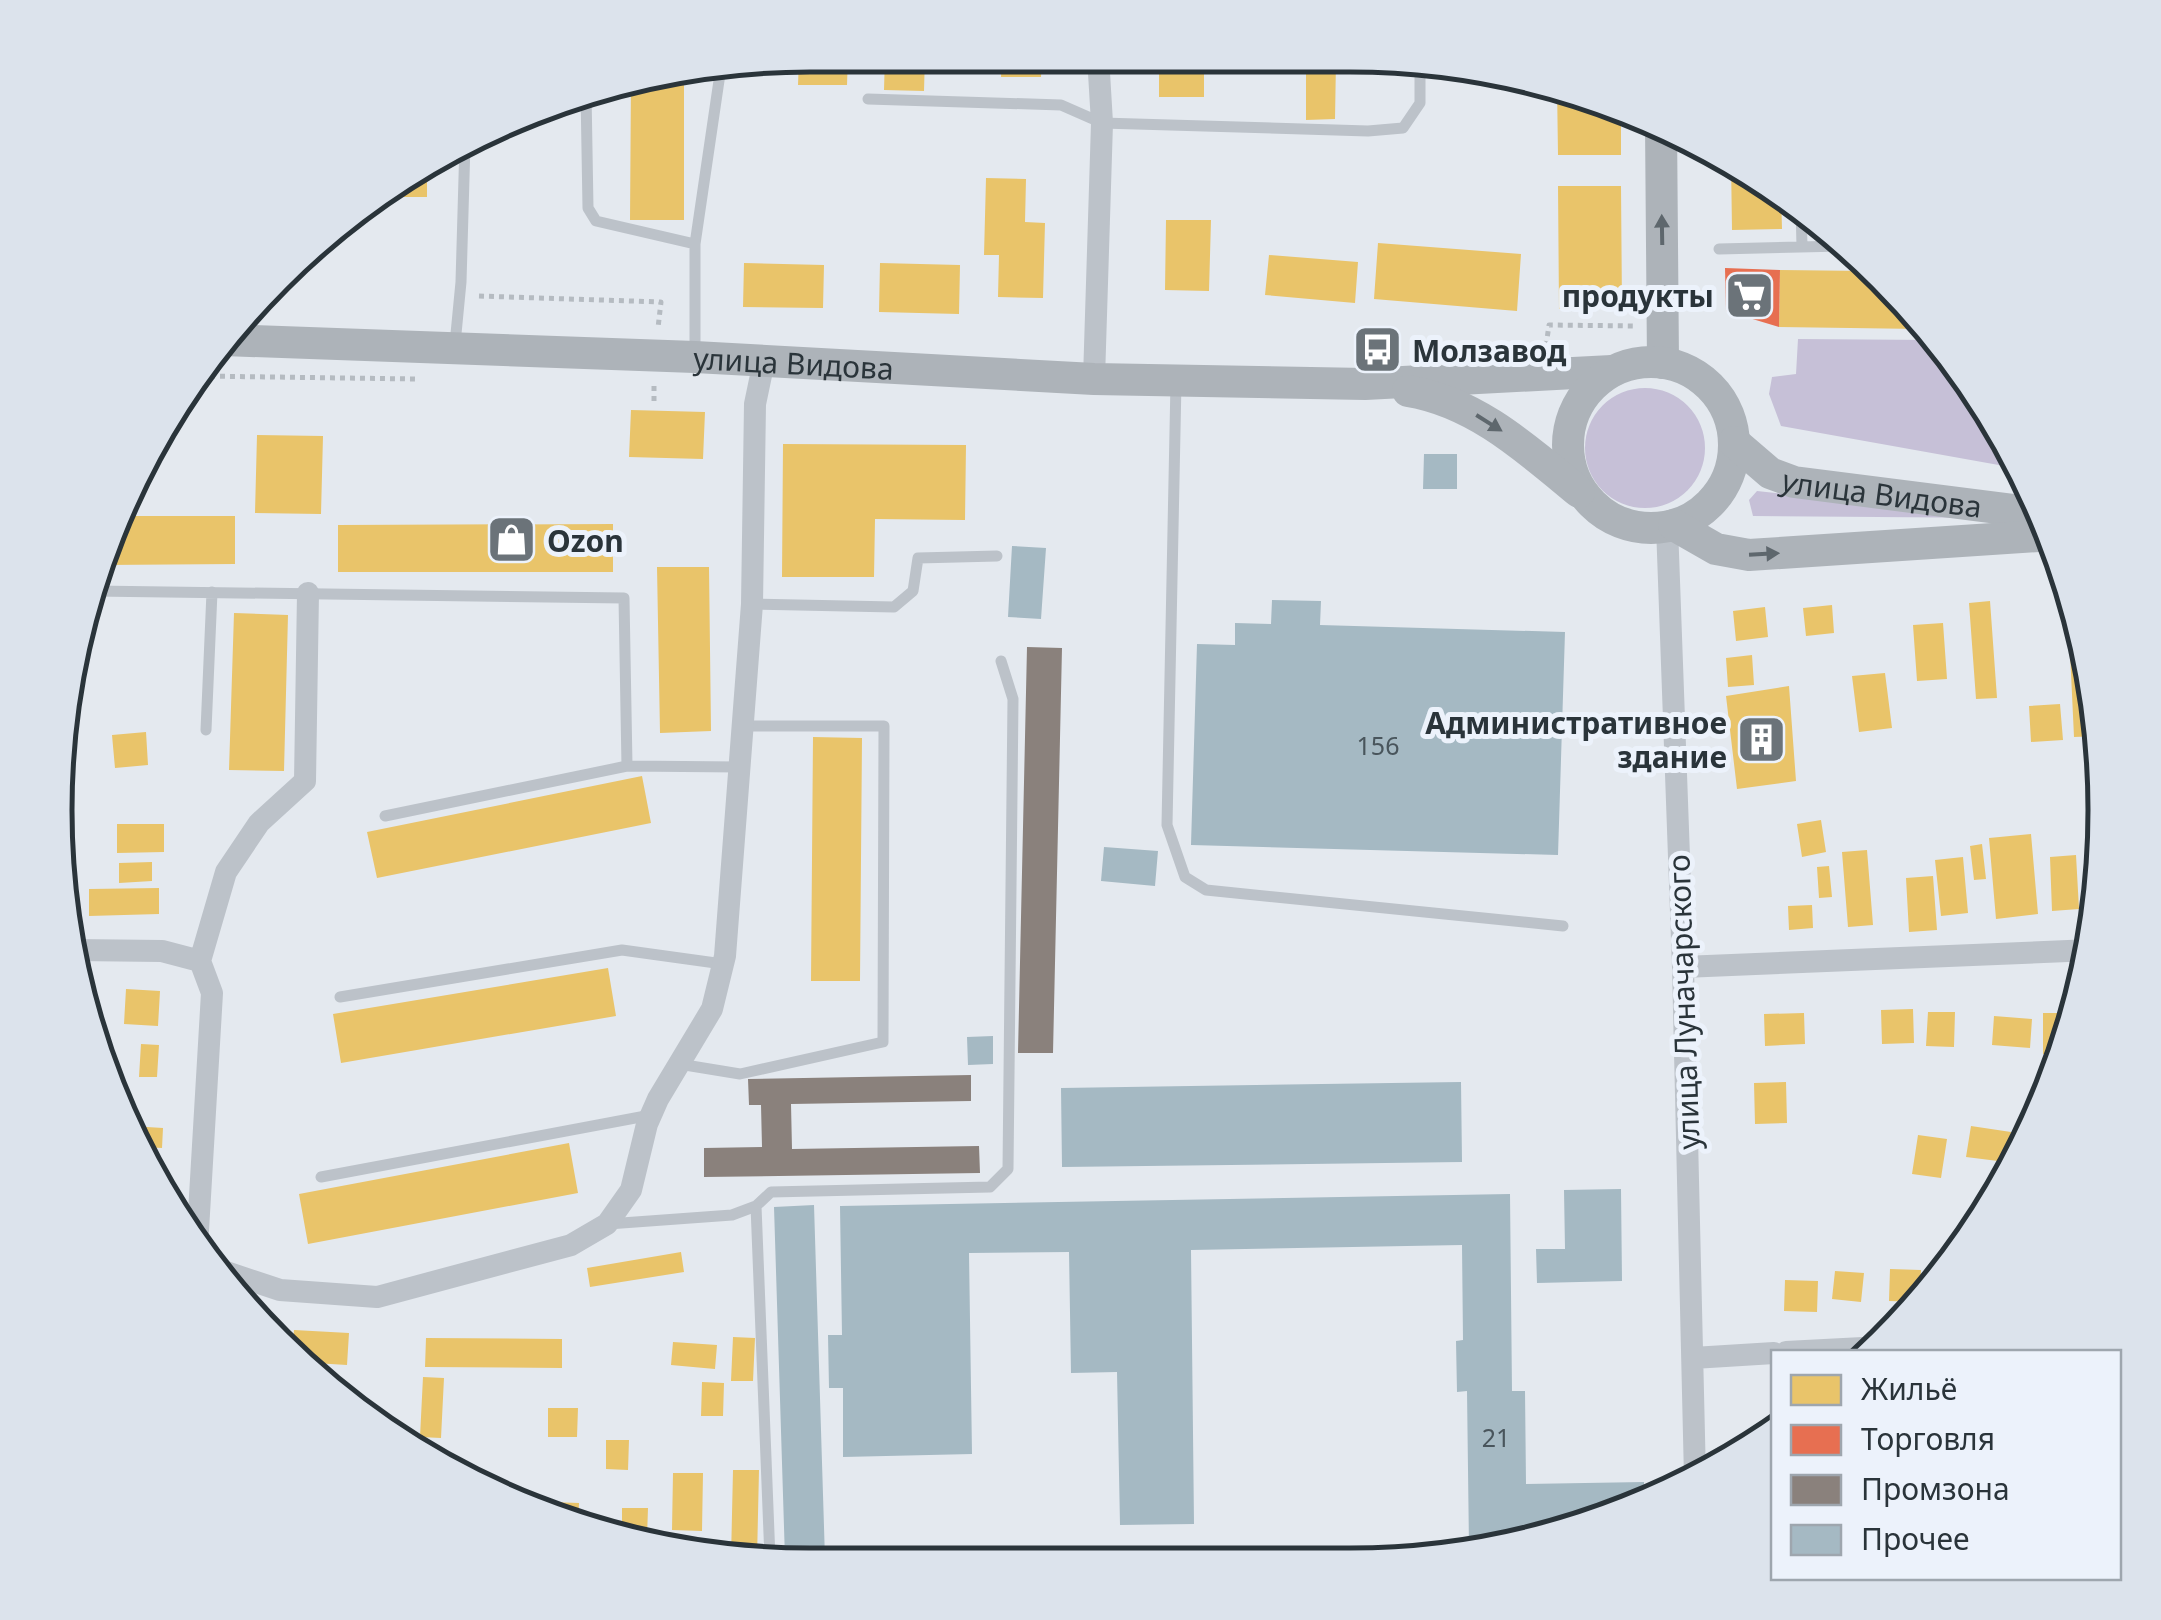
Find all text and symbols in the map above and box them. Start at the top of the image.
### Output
one-way arrow [1654,214,1670,246]
supermarket icon: продукты [1723,269,1775,321]
place label: продукты [1562,275,1714,316]
bus stop icon: Молзавод [1351,324,1403,376]
place label: Молзавод [1412,330,1566,371]
street label: улица Видова [692,336,895,388]
one-way arrow [1476,414,1503,432]
street label: улица Видова [1776,459,1984,526]
shop icon: Ozon [486,514,538,566]
place label: Ozon [547,520,624,561]
one-way arrow [1749,546,1781,562]
place label: Административное здание [1425,702,1727,777]
building icon: Административное здание [1736,713,1788,765]
house number: 156 [1357,728,1399,762]
street label: улица Луначарского [1657,854,1709,1150]
legend [1771,1350,2121,1580]
text: Жильё [1861,1368,1957,1409]
text: Торговля [1861,1418,1995,1459]
house number: 21 [1482,1420,1510,1454]
text: Промзона [1861,1468,2010,1509]
text: Прочее [1861,1518,1969,1559]

